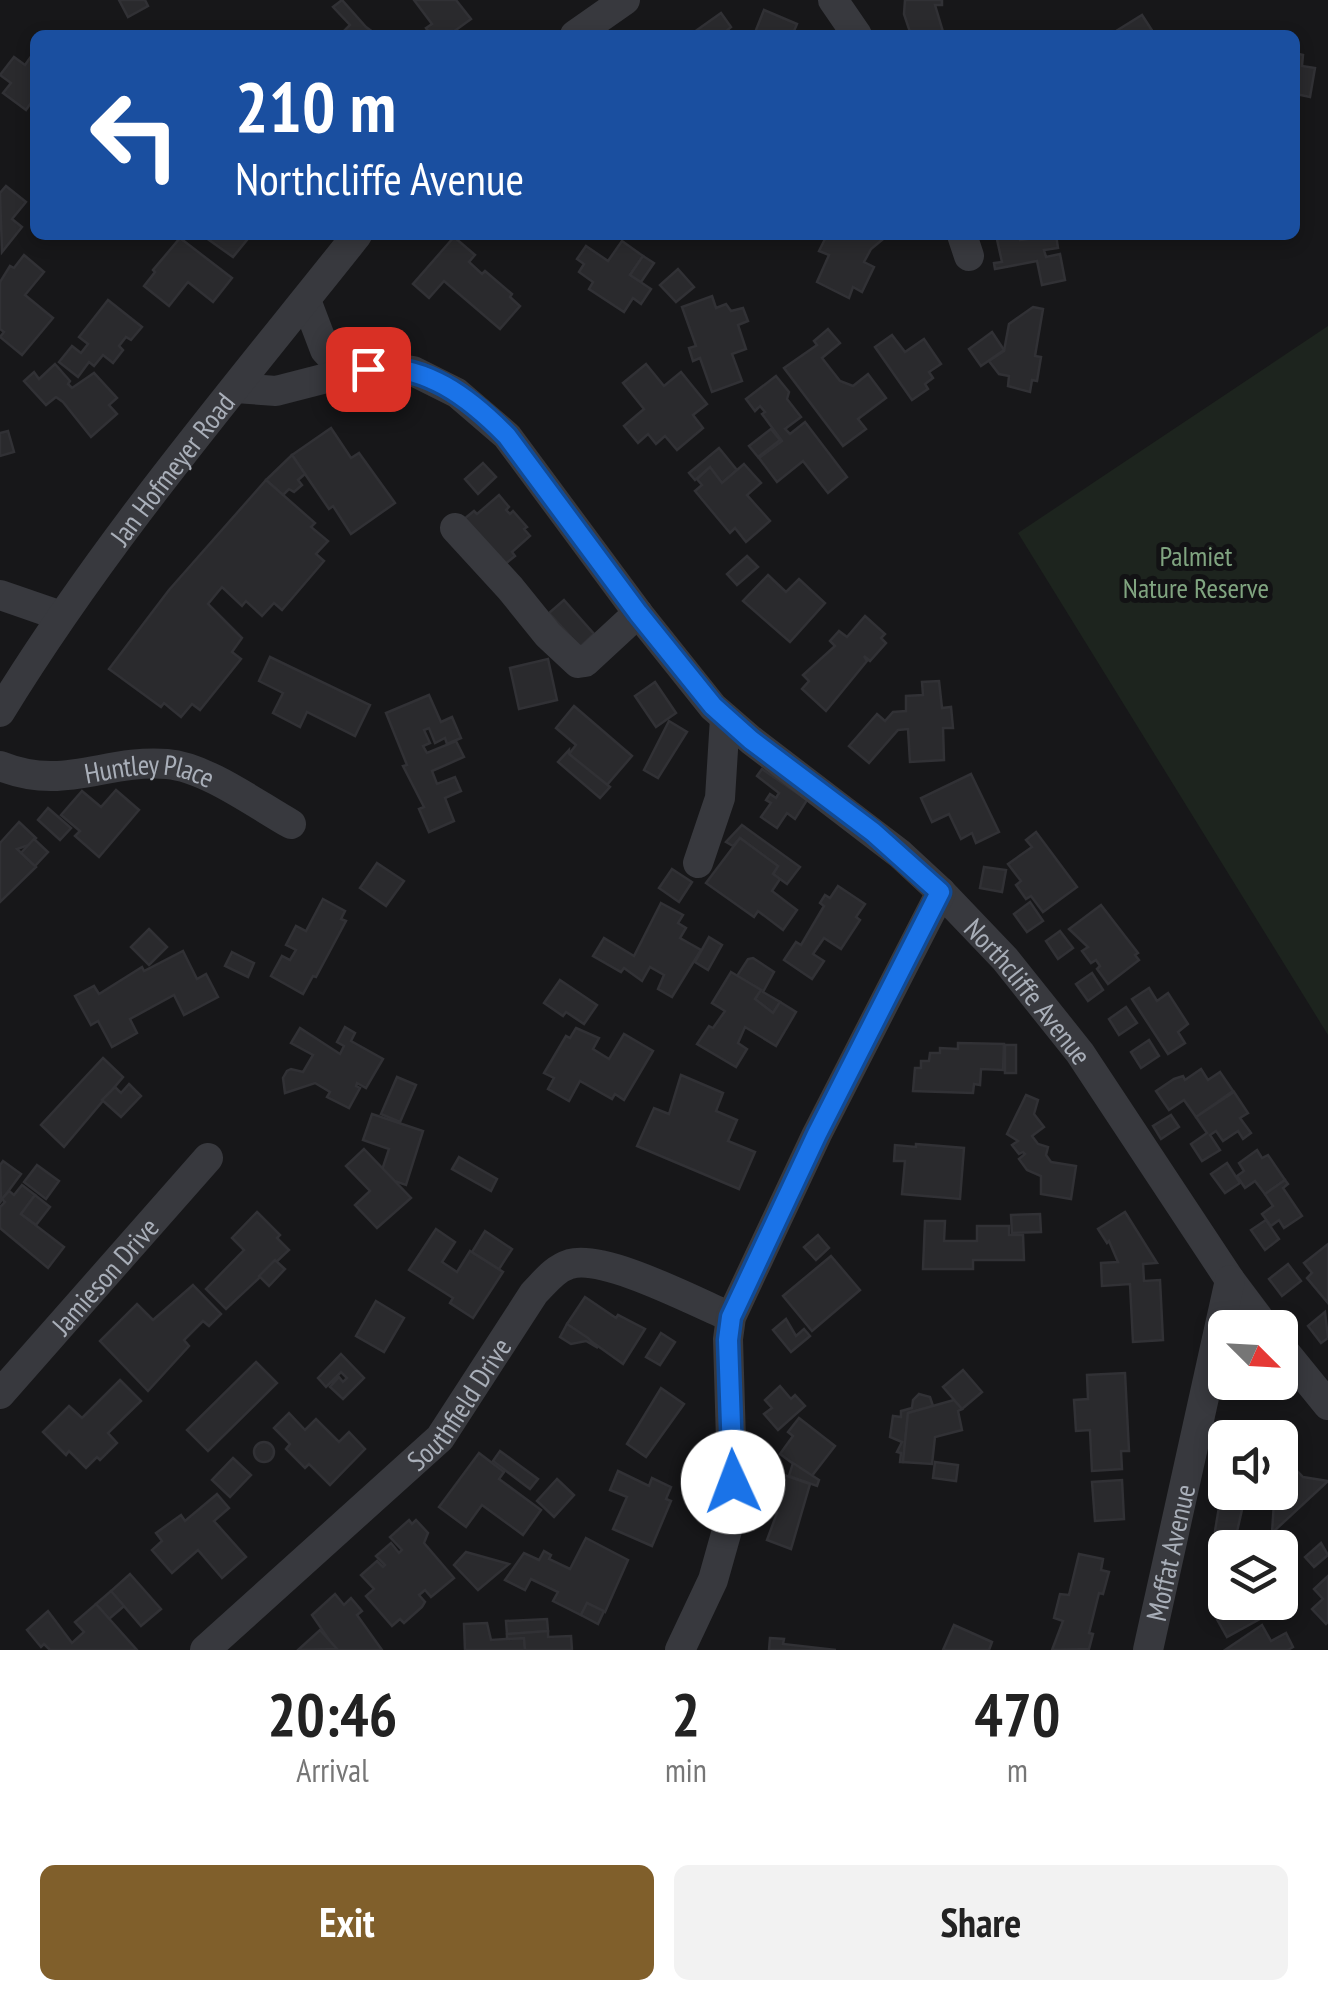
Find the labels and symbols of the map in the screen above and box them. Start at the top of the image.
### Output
pin [326,327,411,412]
street label: Jan Hofmeyer Road [100,385,242,553]
park label: Palmiet Nature Reserve [1123,537,1269,606]
street label: Huntley Place [81,745,221,795]
street label: Northcliffe Avenue [957,910,1101,1071]
street label: Jamieson Drive [42,1209,166,1343]
north arrow [1208,1310,1298,1400]
street label: Southfield Drive [398,1330,519,1478]
position arrow [681,1430,785,1534]
street label: Moffat Avenue [1137,1480,1203,1624]

